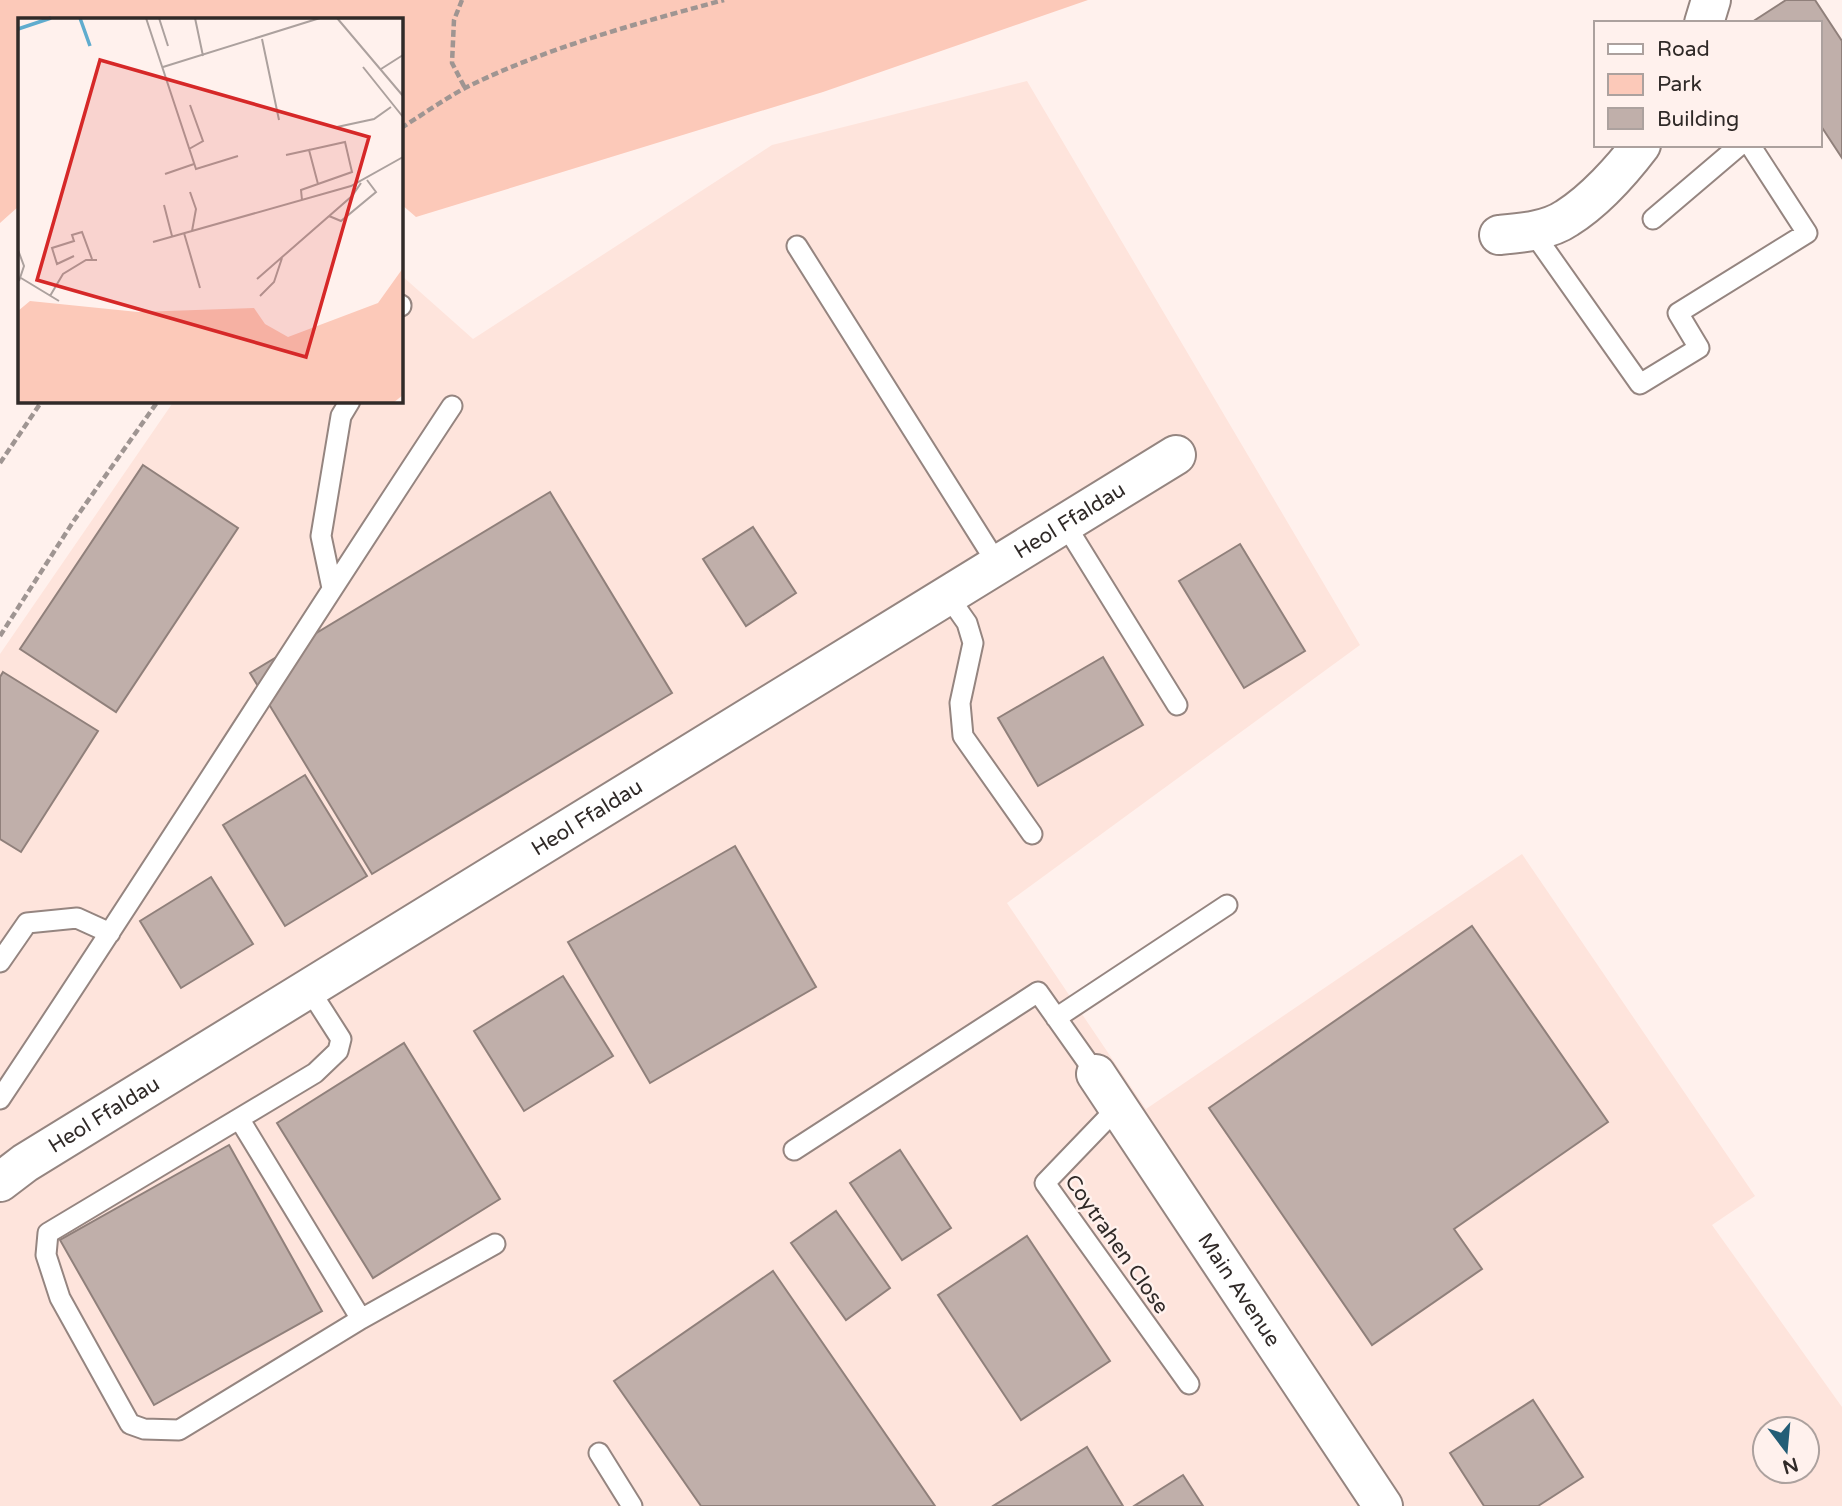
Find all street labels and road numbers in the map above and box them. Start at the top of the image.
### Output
street label: Heol Ffaldau [1010,477,1130,564]
street label: Heol Ffaldau [527,774,647,861]
street label: Heol Ffaldau [44,1071,164,1159]
street label: Coytrahen Close [1059,1170,1174,1319]
street label: Main Avenue [1192,1229,1286,1351]

